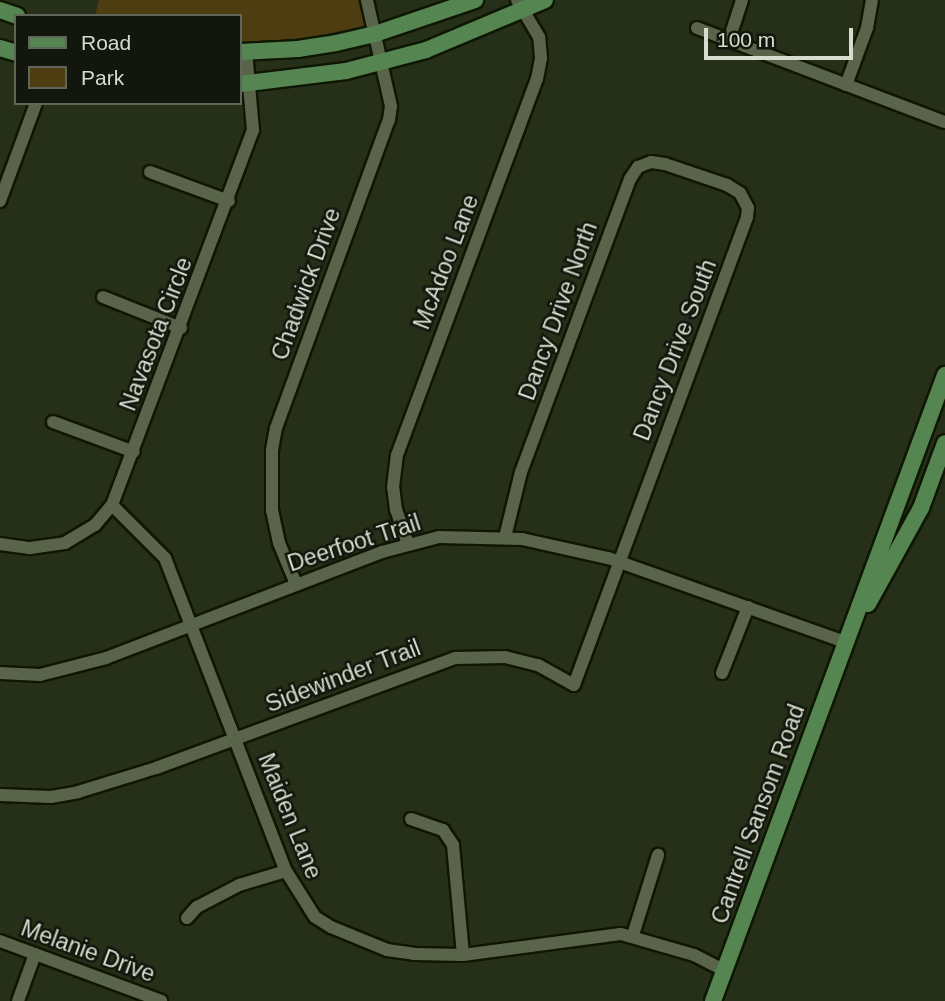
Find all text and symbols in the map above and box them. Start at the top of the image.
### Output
legend [14,14,242,105]
scale bar [707,14,856,58]
text: 100 m [717,28,775,51]
text: Road [81,31,131,54]
text: Park [81,66,124,89]
street label: McAdoo Lane [408,191,484,333]
street label: Chadwick Drive [266,204,346,364]
street label: Dancy Drive North [513,218,603,404]
street label: Navasota Circle [114,253,198,415]
street label: Dancy Drive South [628,256,722,444]
street label: Deerfoot Trail [284,508,424,578]
street label: Sidewinder Trail [261,634,425,718]
street label: Cantrell Sansom Road [705,701,811,927]
street label: Maiden Lane [252,749,328,883]
street label: Melanie Drive [17,914,159,988]

